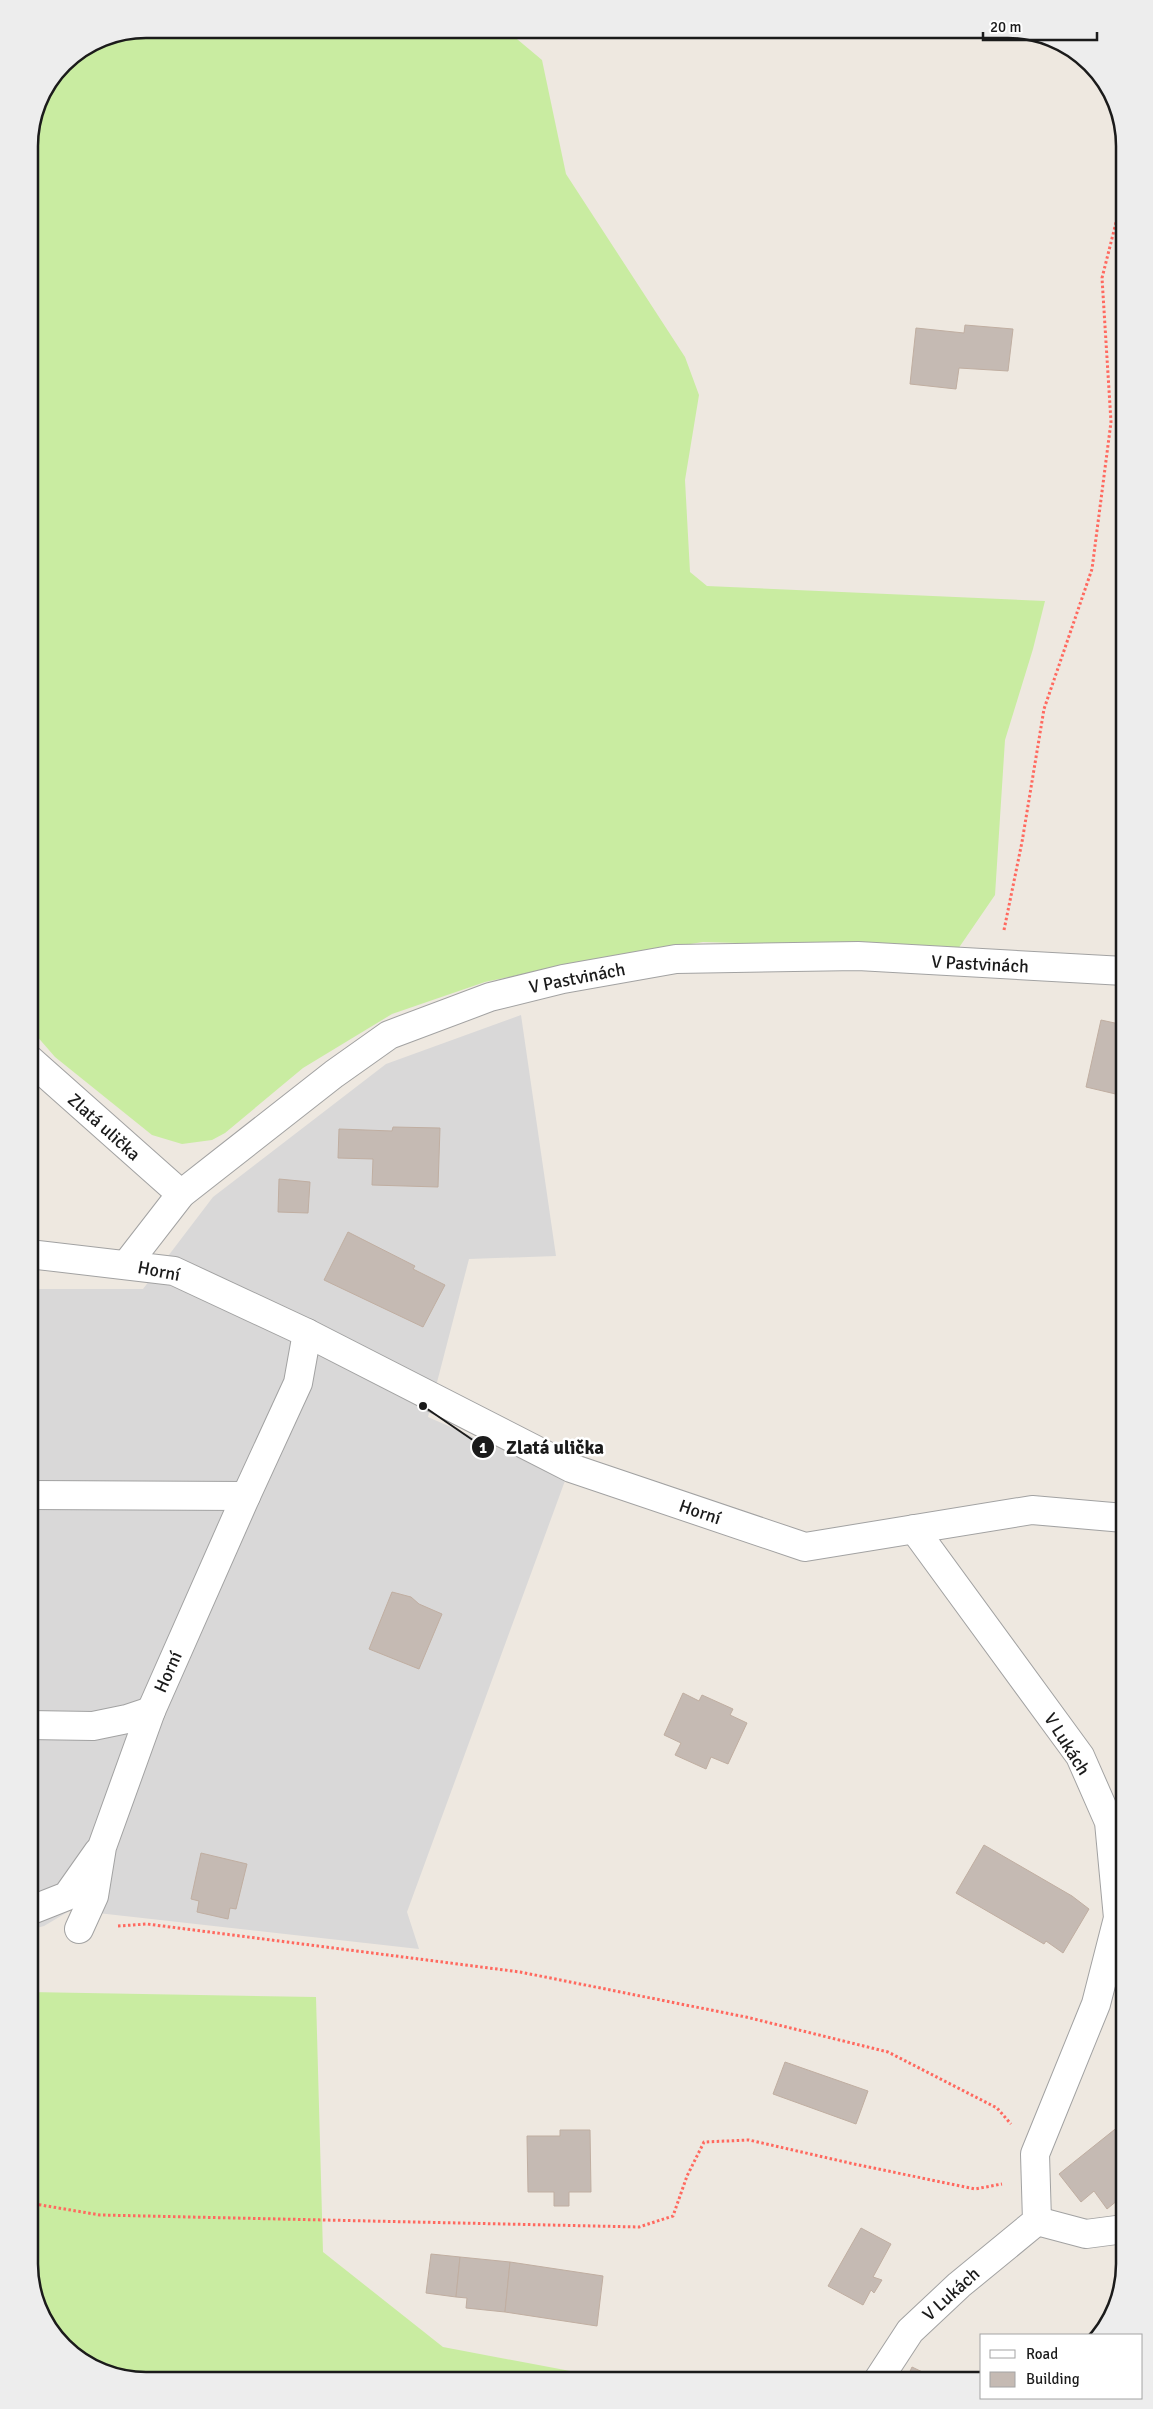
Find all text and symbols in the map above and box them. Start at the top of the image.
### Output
scale bar [983,10,1097,42]
text: 20 m [990,18,1021,36]
street label: V Pastvinách [931,950,1029,978]
street label: V Pastvinách [527,958,627,998]
street label: Zlatá ulička [63,1089,145,1165]
street label: Horní [136,1256,182,1286]
callout: Zlatá ulička [471,1430,614,1464]
text: Zlatá ulička [506,1436,604,1460]
text: 1 [479,1439,487,1457]
street label: Horní [676,1495,724,1529]
street label: Horní [149,1648,187,1696]
street label: V Lukách [1039,1709,1095,1779]
street label: V Lukách [918,2263,984,2325]
legend [980,2334,1143,2399]
text: Road [1026,2345,1058,2363]
text: Building [1026,2370,1080,2388]

